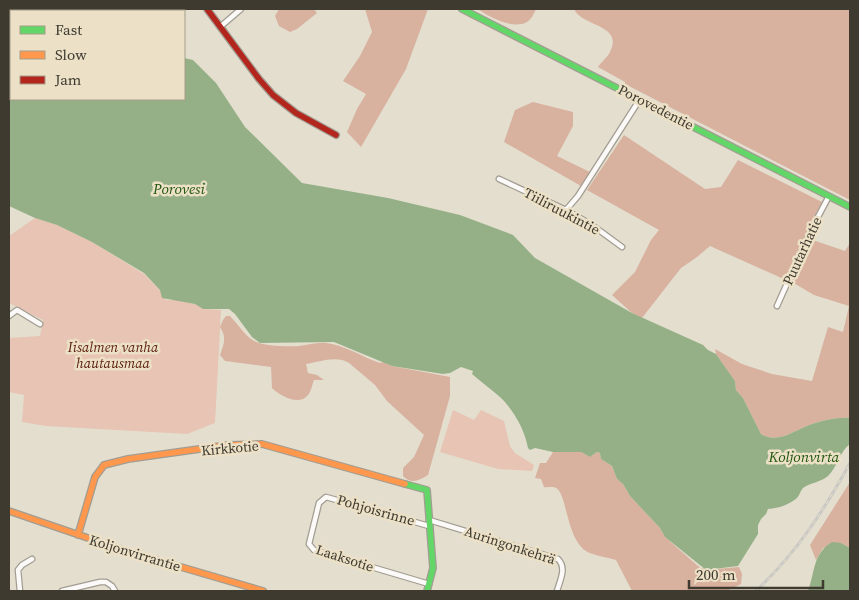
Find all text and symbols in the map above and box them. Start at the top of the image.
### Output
legend [10,10,185,100]
text: Fast [55,19,82,40]
text: Slow [55,44,87,65]
text: Jam [54,69,82,90]
street label: Porovedentie [615,79,697,135]
water label: Porovesi [152,178,205,199]
street label: Tiiliruukintie [520,183,604,239]
street label: Puutarhatie [777,214,827,288]
park label: Iisalmen vanha hautausmaa [67,337,159,373]
street label: Kirkkotie [200,436,260,460]
water label: Koljonvirta [768,446,840,467]
street label: Pohjoisrinne [335,489,417,531]
street label: Auringonkehrä [462,521,559,569]
street label: Koljonvirrantie [87,530,183,576]
street label: Laaksotie [314,539,376,577]
scale bar [689,558,823,590]
text: 200 m [696,564,736,585]

